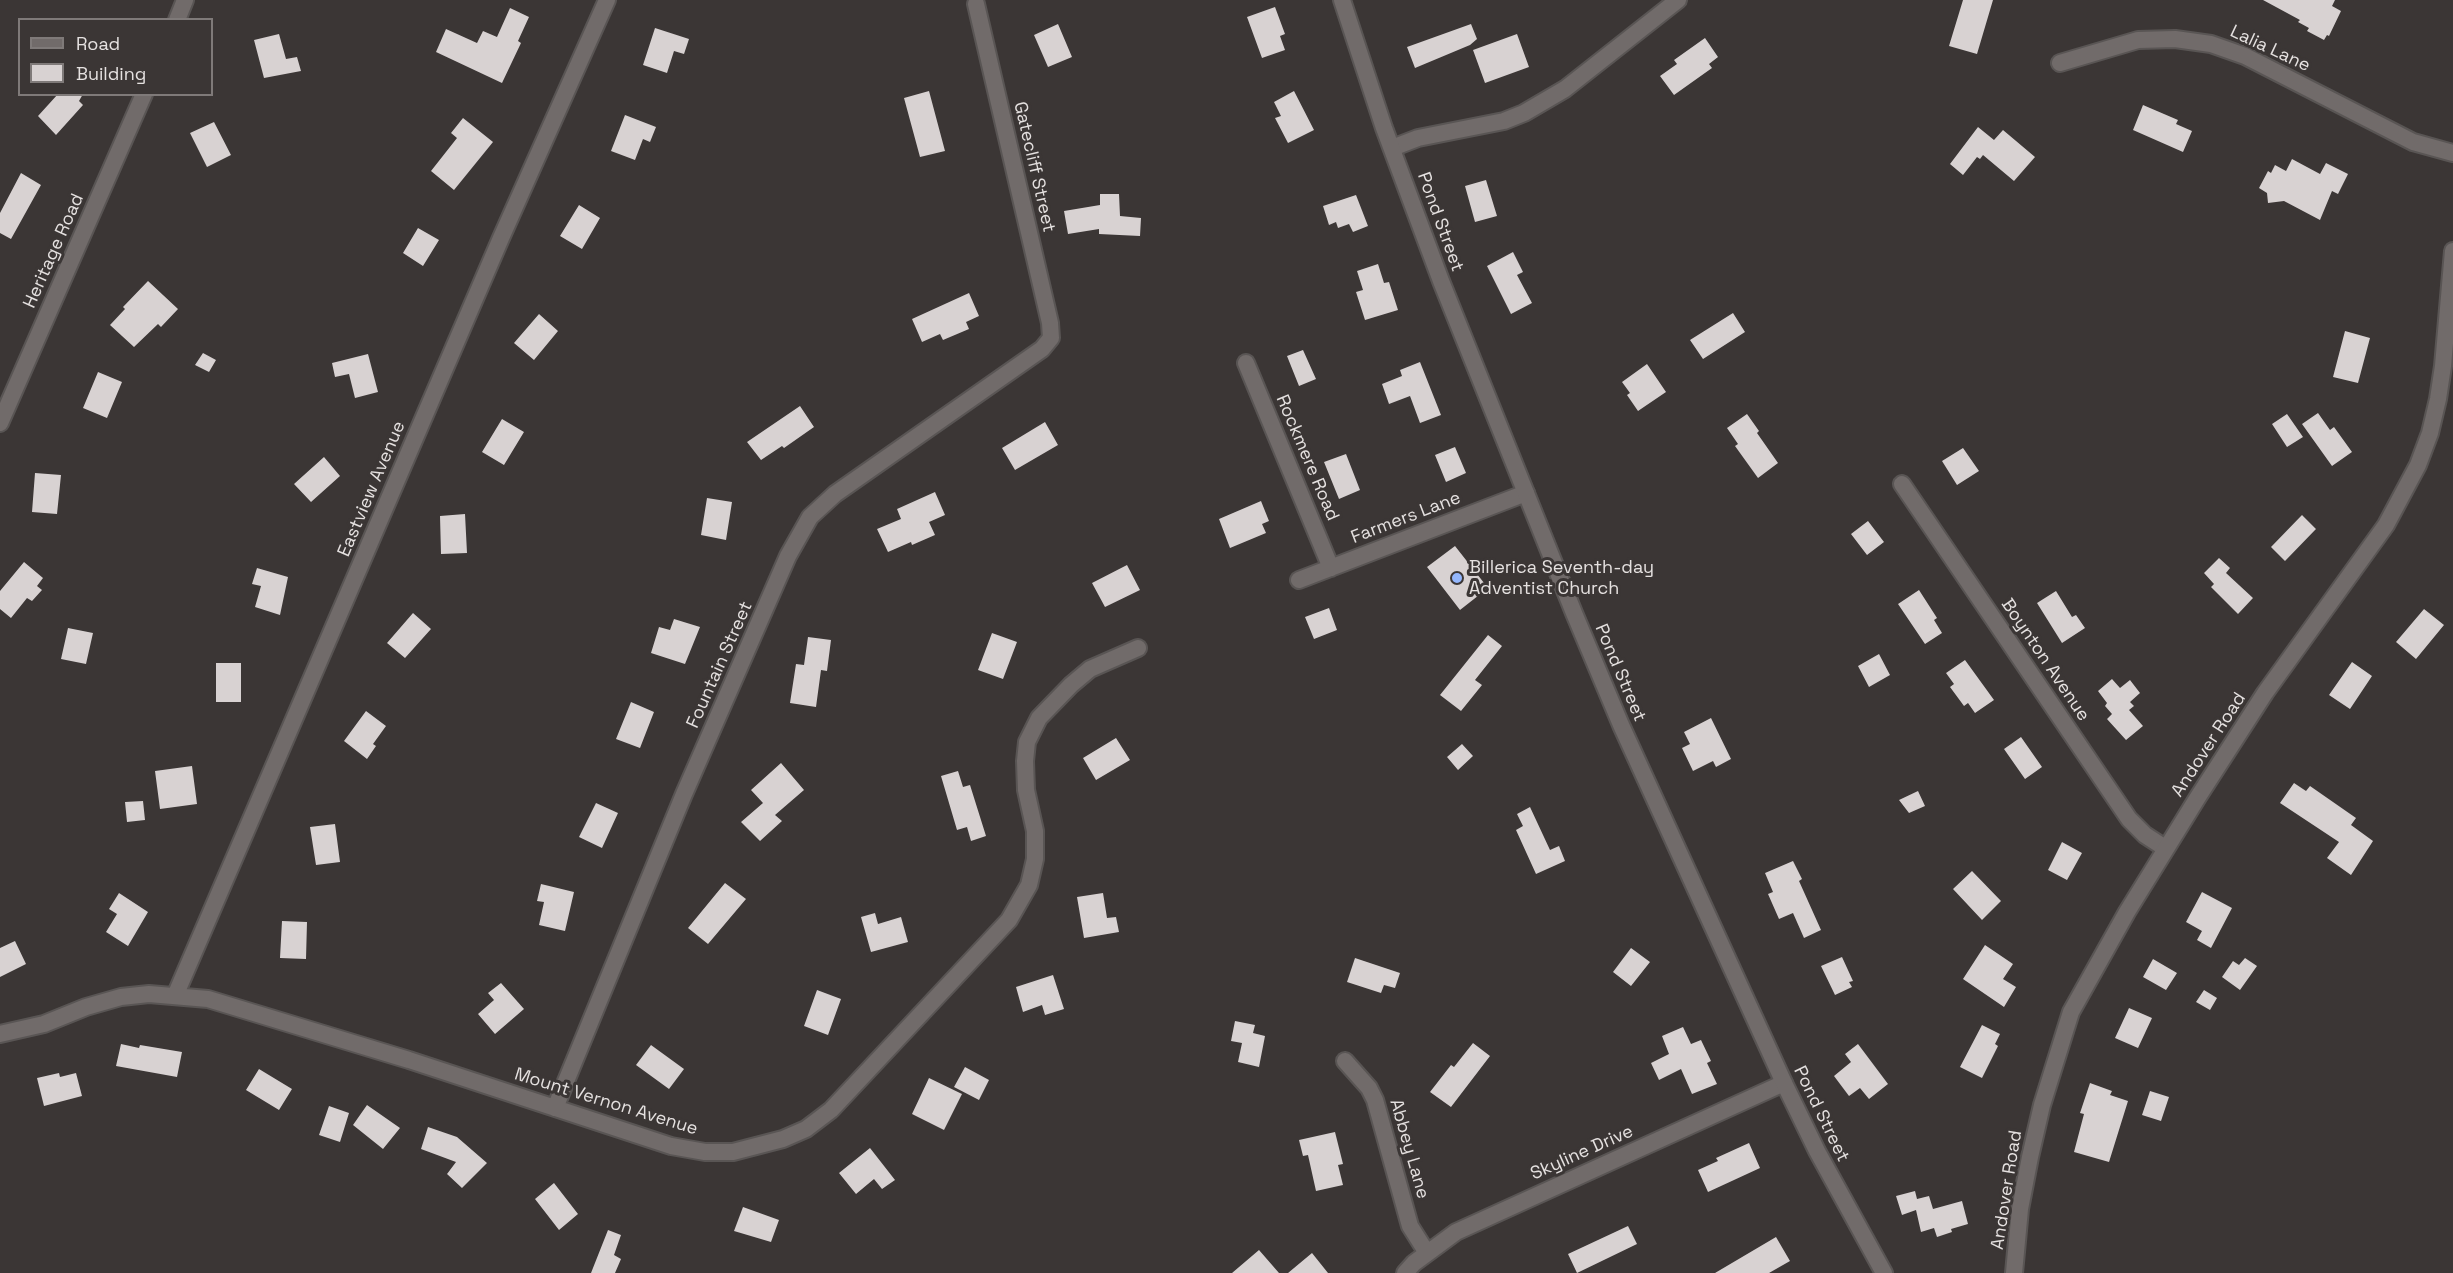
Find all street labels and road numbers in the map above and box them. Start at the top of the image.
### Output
street label: Lalia Lane [2227,21,2313,77]
street label: Gatecliff Street [1008,100,1060,234]
street label: Pond Street [1412,169,1468,275]
street label: Heritage Road [19,190,89,312]
street label: Rockmere Road [1271,392,1343,524]
street label: Eastview Avenue [334,418,410,560]
street label: Farmers Lane [1348,487,1464,549]
street label: Boynton Avenue [1996,595,2094,725]
street label: Fountain Street [682,598,758,732]
street label: Pond Street [1590,621,1650,725]
street label: Andover Road [2167,689,2251,801]
street label: Pond Street [1789,1063,1853,1165]
street label: Mount Vernon Avenue [512,1064,700,1140]
street label: Abbey Lane [1384,1097,1434,1201]
street label: Skyline Drive [1527,1121,1637,1185]
street label: Andover Road [1987,1129,2027,1251]

